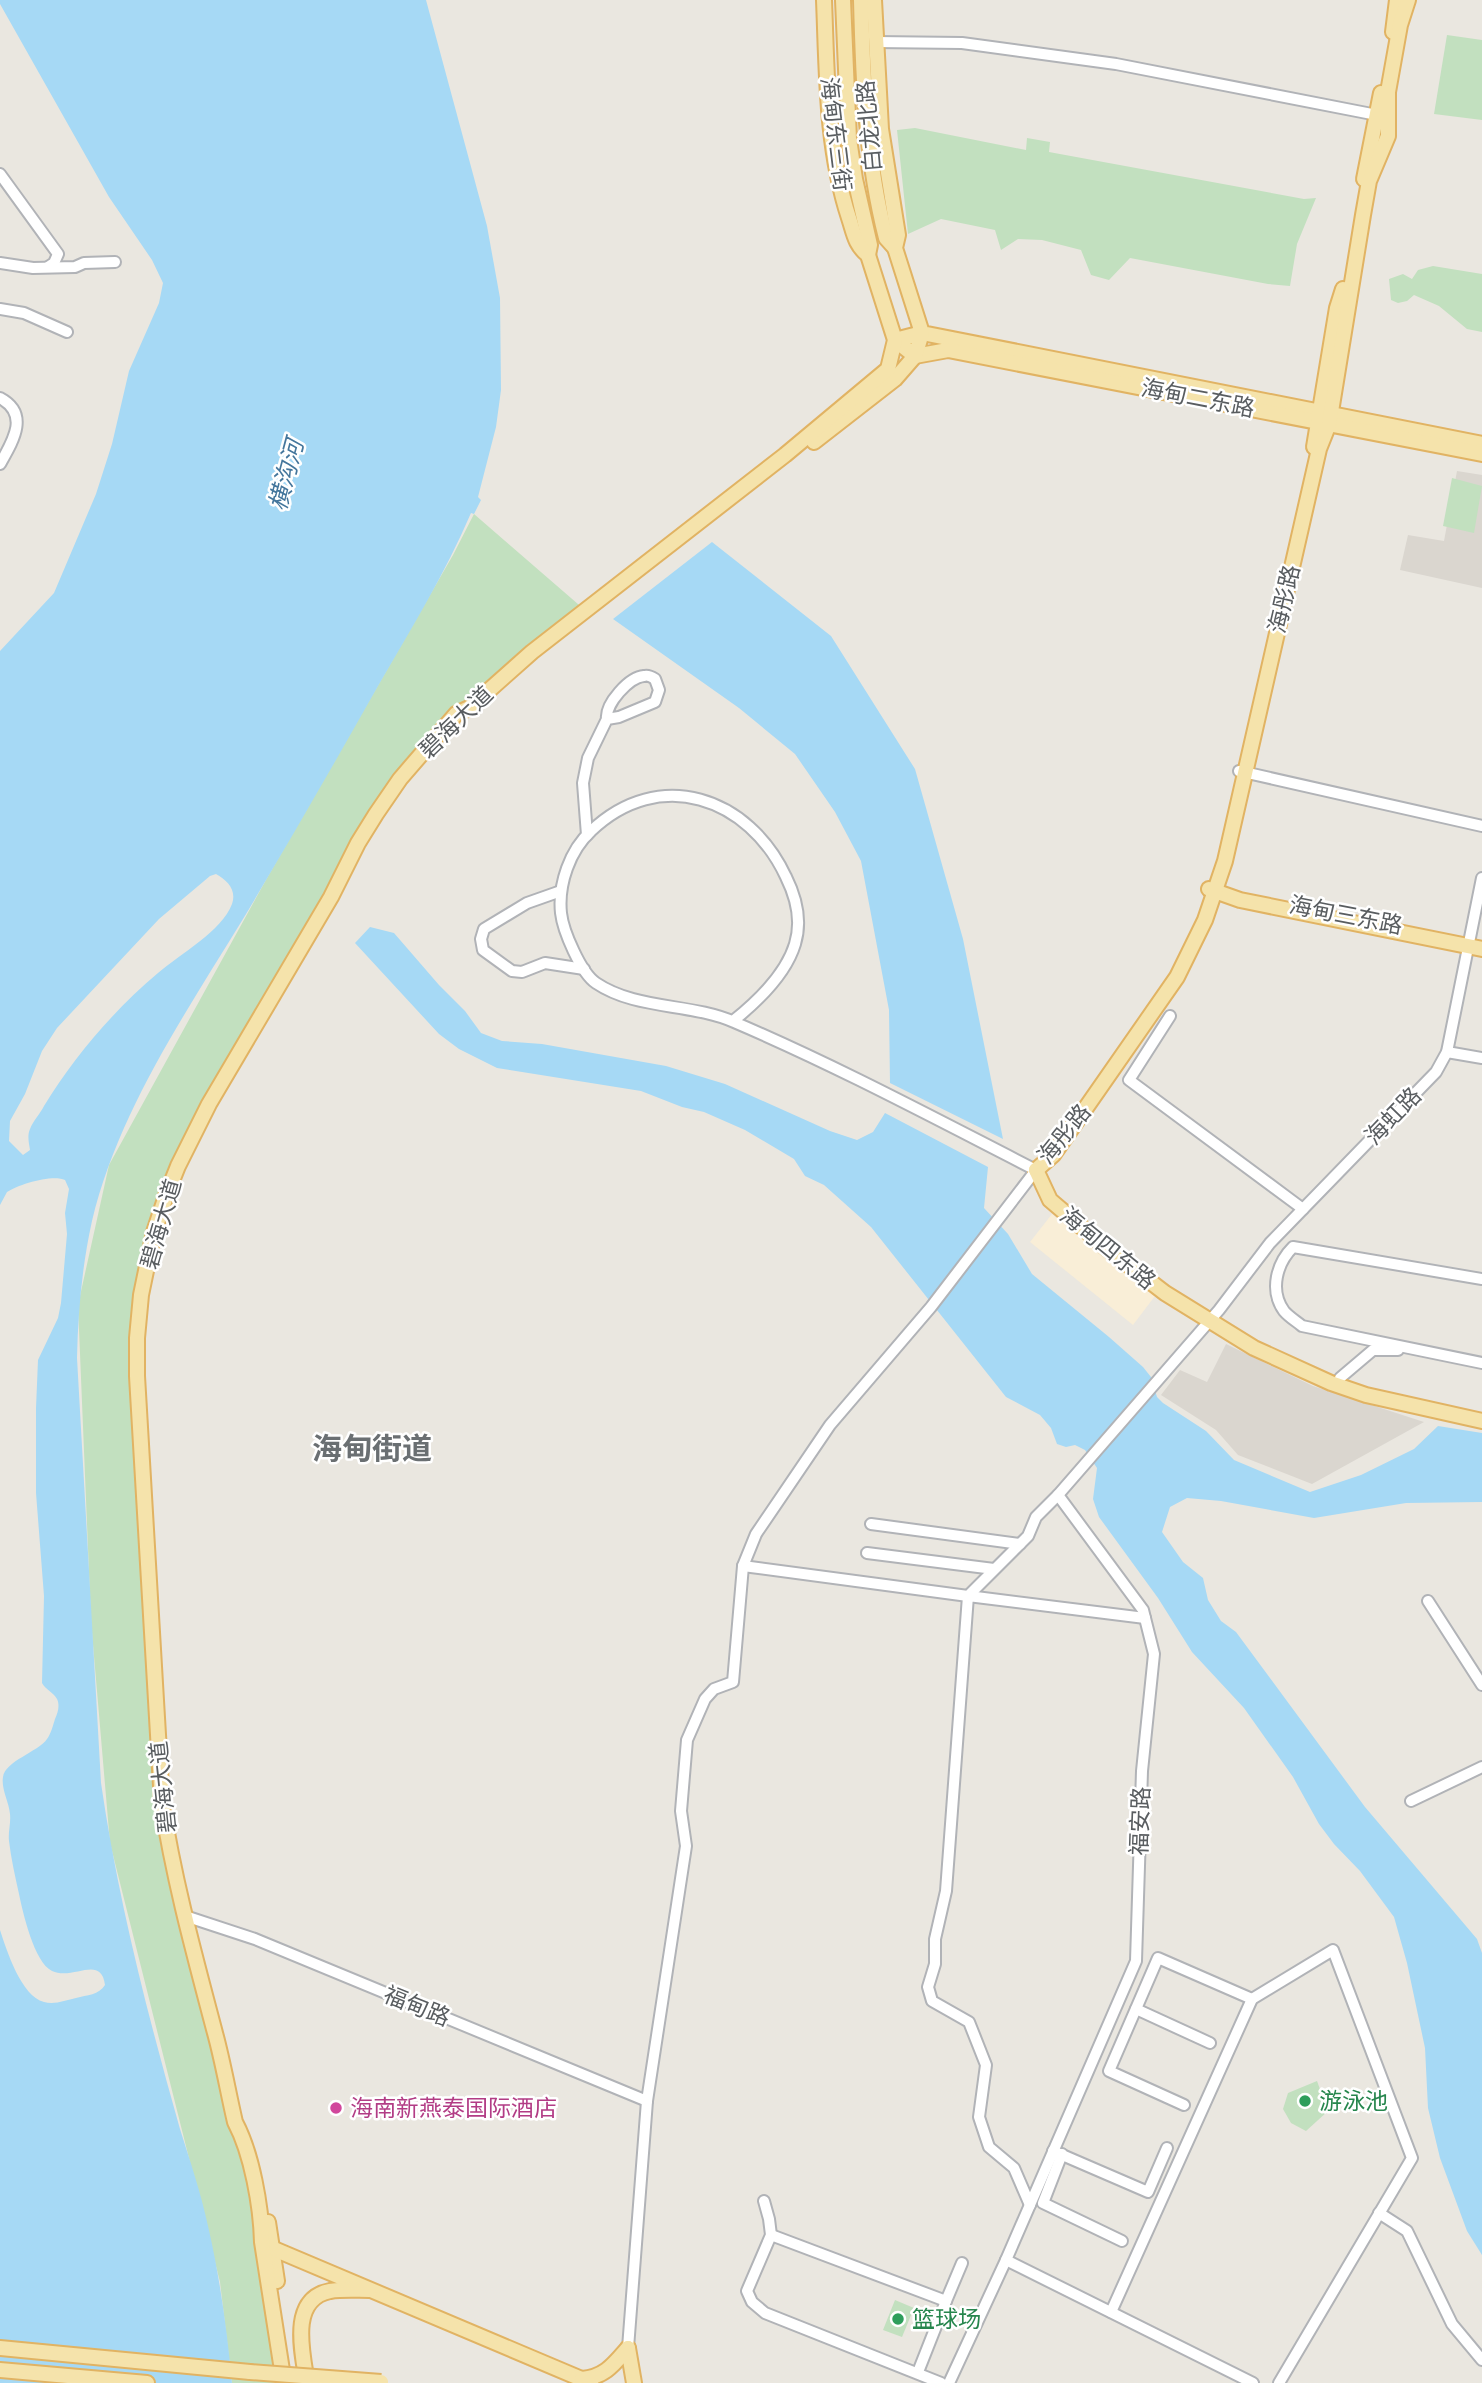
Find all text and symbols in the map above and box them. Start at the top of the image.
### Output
street label: 海甸东三街 [815,75,857,193]
street label: 白龙北路 [851,79,887,173]
street label: 海甸二东路 [1139,373,1257,423]
water label: 横沟河 [263,433,310,514]
street label: 海彤路 [1263,562,1305,636]
street label: 碧海大道 [413,680,499,764]
street label: 海甸三东路 [1287,890,1405,940]
street label: 海虹路 [1359,1081,1427,1151]
street label: 海彤路 [1031,1098,1097,1170]
street label: 碧海大道 [135,1176,187,1272]
street label: 海甸四东路 [1055,1201,1161,1295]
district label: 海甸街道 [312,1430,432,1467]
street label: 碧海大道 [144,1740,182,1834]
street label: 福安路 [1125,1786,1155,1856]
street label: 福甸路 [380,1980,454,2032]
place label: 游泳池 [1319,2087,1388,2115]
marker: 游泳池 [1297,2093,1313,2109]
place label: 海南新燕泰国际酒店 [350,2094,557,2122]
marker: 海南新燕泰国际酒店 [328,2100,344,2116]
place label: 篮球场 [912,2305,981,2333]
marker: 篮球场 [890,2311,906,2327]

